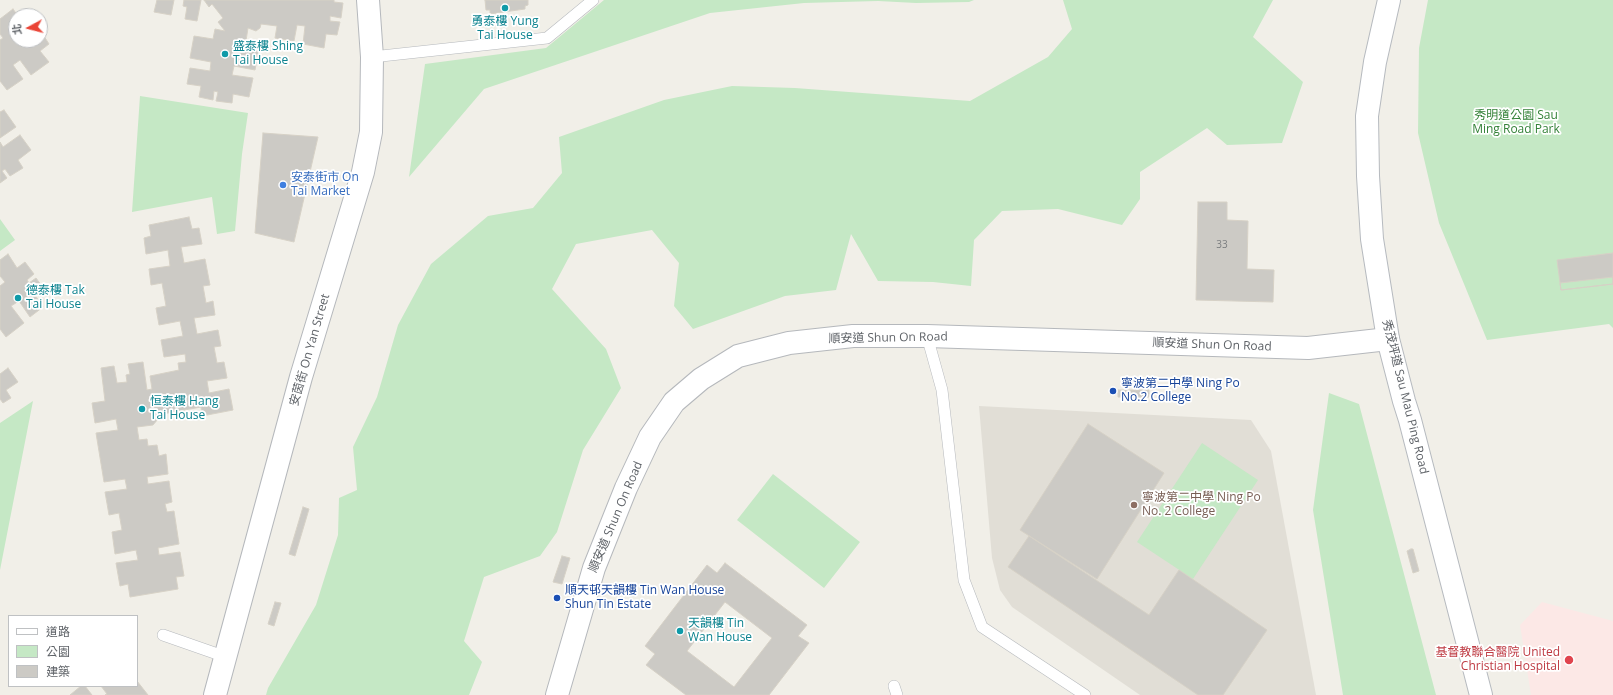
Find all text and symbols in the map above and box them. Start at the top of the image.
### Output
marker: 勇泰樓 Yung Tai House [500,3,510,13]
north arrow [8,8,48,48]
place label: 勇泰樓 Yung Tai House [471,15,539,43]
text: 北 [8,23,25,36]
place label: 盛泰樓 Shing Tai House [233,40,303,68]
marker: 盛泰樓 Shing Tai House [220,49,230,59]
park label: 秀明道公園 Sau Ming Road Park [1472,109,1560,137]
place label: 安泰街市 On Tai Market [291,171,359,199]
marker: 安泰街市 On Tai Market [278,180,288,190]
house number: 33 [1216,239,1228,251]
place label: 德泰樓 Tak Tai House [26,284,85,312]
street label: 安茵街 On Yan Street [287,292,333,408]
marker: 德泰樓 Tak Tai House [13,293,23,303]
street label: 秀茂坪道 Sau Mau Ping Road [1379,318,1431,476]
street label: 順安道 Shun On Road [828,330,948,346]
street label: 順安道 Shun On Road [1152,336,1272,354]
place label: 寧波第二中學 Ning Po No.2 College [1121,377,1240,405]
marker: 寧波第二中學 Ning Po No.2 College [1108,386,1118,396]
place label: 恒泰樓 Hang Tai House [150,395,219,423]
marker: 恒泰樓 Hang Tai House [137,404,147,414]
street label: 順安道 Shun On Road [586,459,646,575]
place label: 寧波第二中學 Ning Po No. 2 College [1142,491,1261,519]
marker: 寧波第二中學 Ning Po No. 2 College [1129,500,1139,510]
place label: 順天邨天韻樓 Tin Wan House Shun Tin Estate [565,584,724,612]
marker: 順天邨天韻樓 Tin Wan House Shun Tin Estate [552,593,562,603]
legend [8,615,138,687]
place label: 天韻樓 Tin Wan House [688,617,752,645]
text: 道路 [46,623,70,640]
marker: 天韻樓 Tin Wan House [675,626,685,636]
text: 公園 [46,643,70,660]
place label: 基督教聯合醫院 United Christian Hospital [1435,646,1560,674]
marker: 基督教聯合醫院 United Christian Hospital [1563,654,1575,666]
text: 建築 [46,663,70,680]

